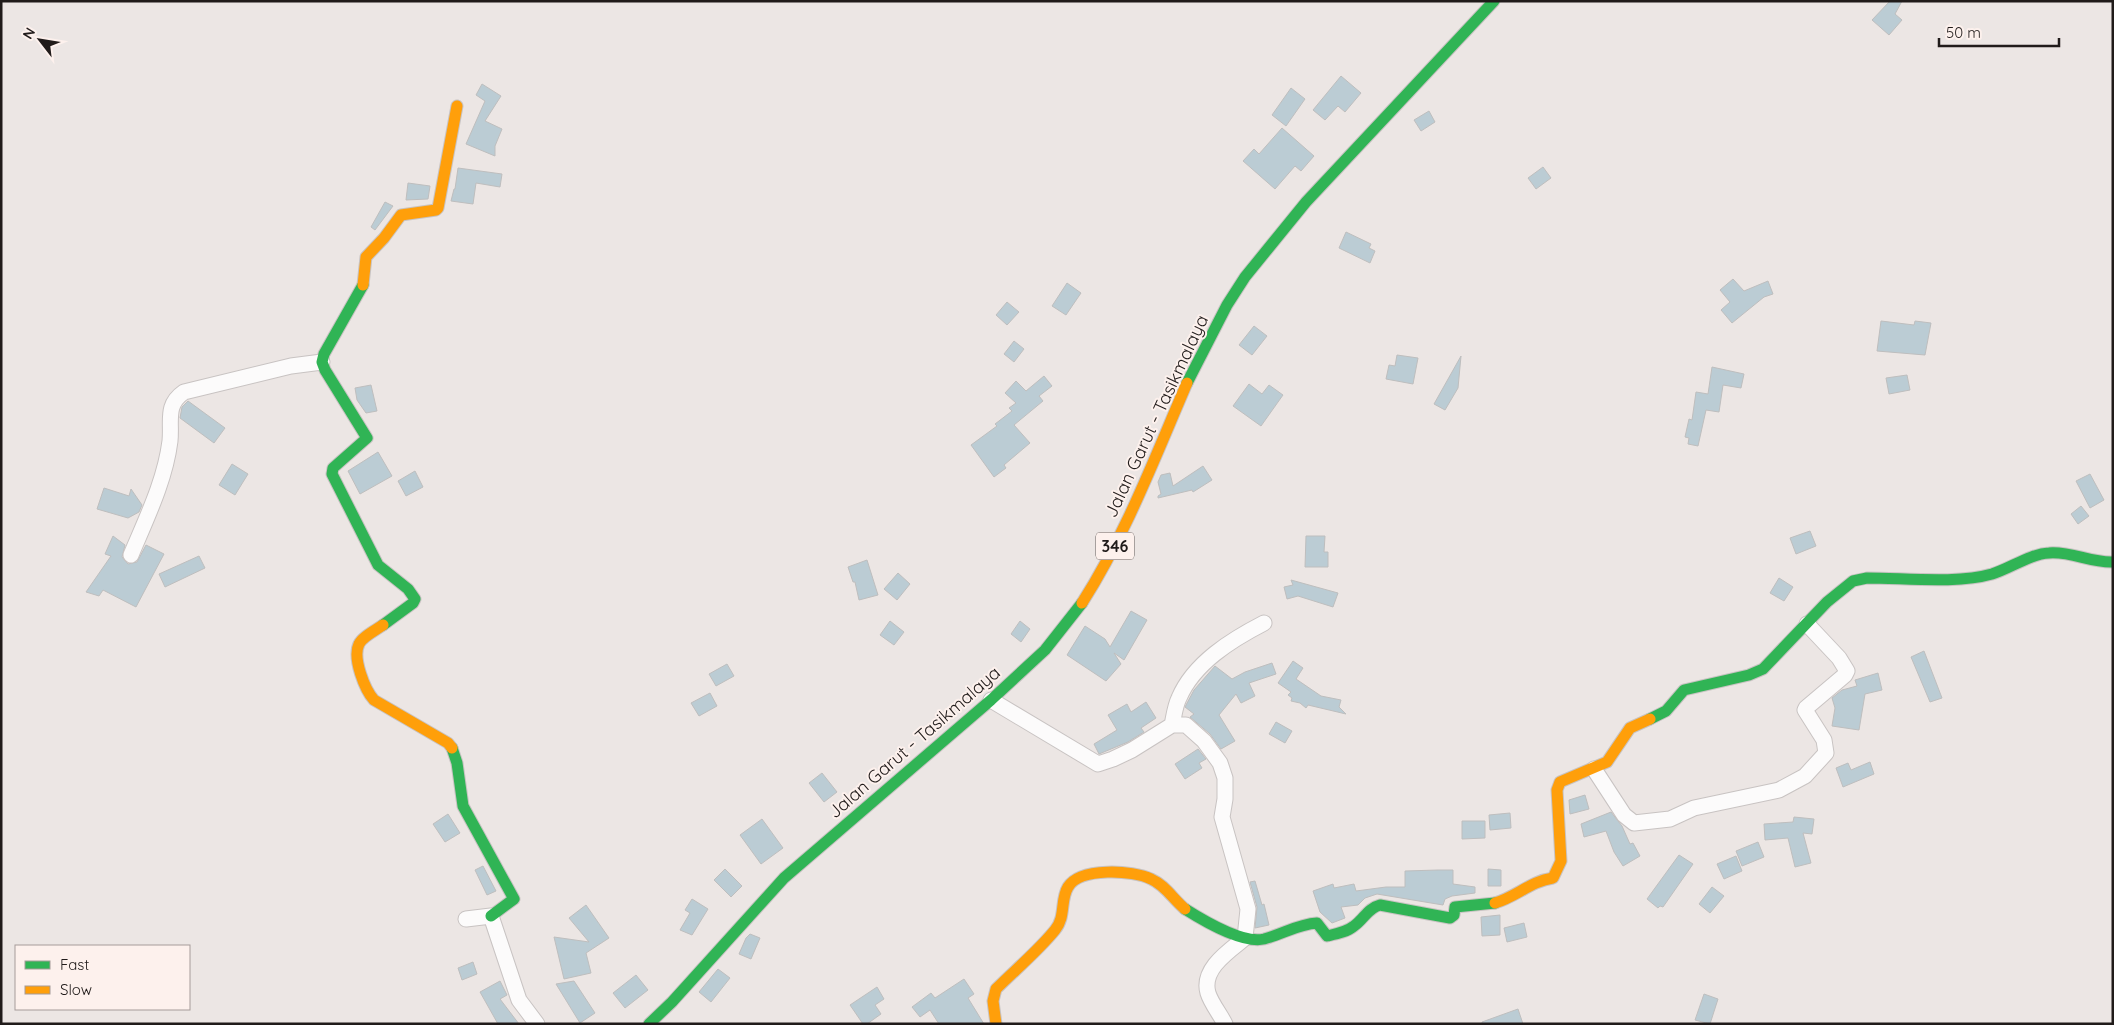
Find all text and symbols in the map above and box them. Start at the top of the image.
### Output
north arrow [15,15,65,65]
scale bar [1939,15,2059,47]
text: 50 m [1946,23,1981,42]
text: N [18,24,39,42]
street label: Jalan Garut - Tasikmalaya [1099,311,1213,521]
road number: 346 [1096,532,1134,560]
street label: Jalan Garut - Tasikmalaya [823,661,1005,823]
legend [15,945,190,1010]
text: Fast [60,955,89,974]
text: Slow [60,980,92,999]

